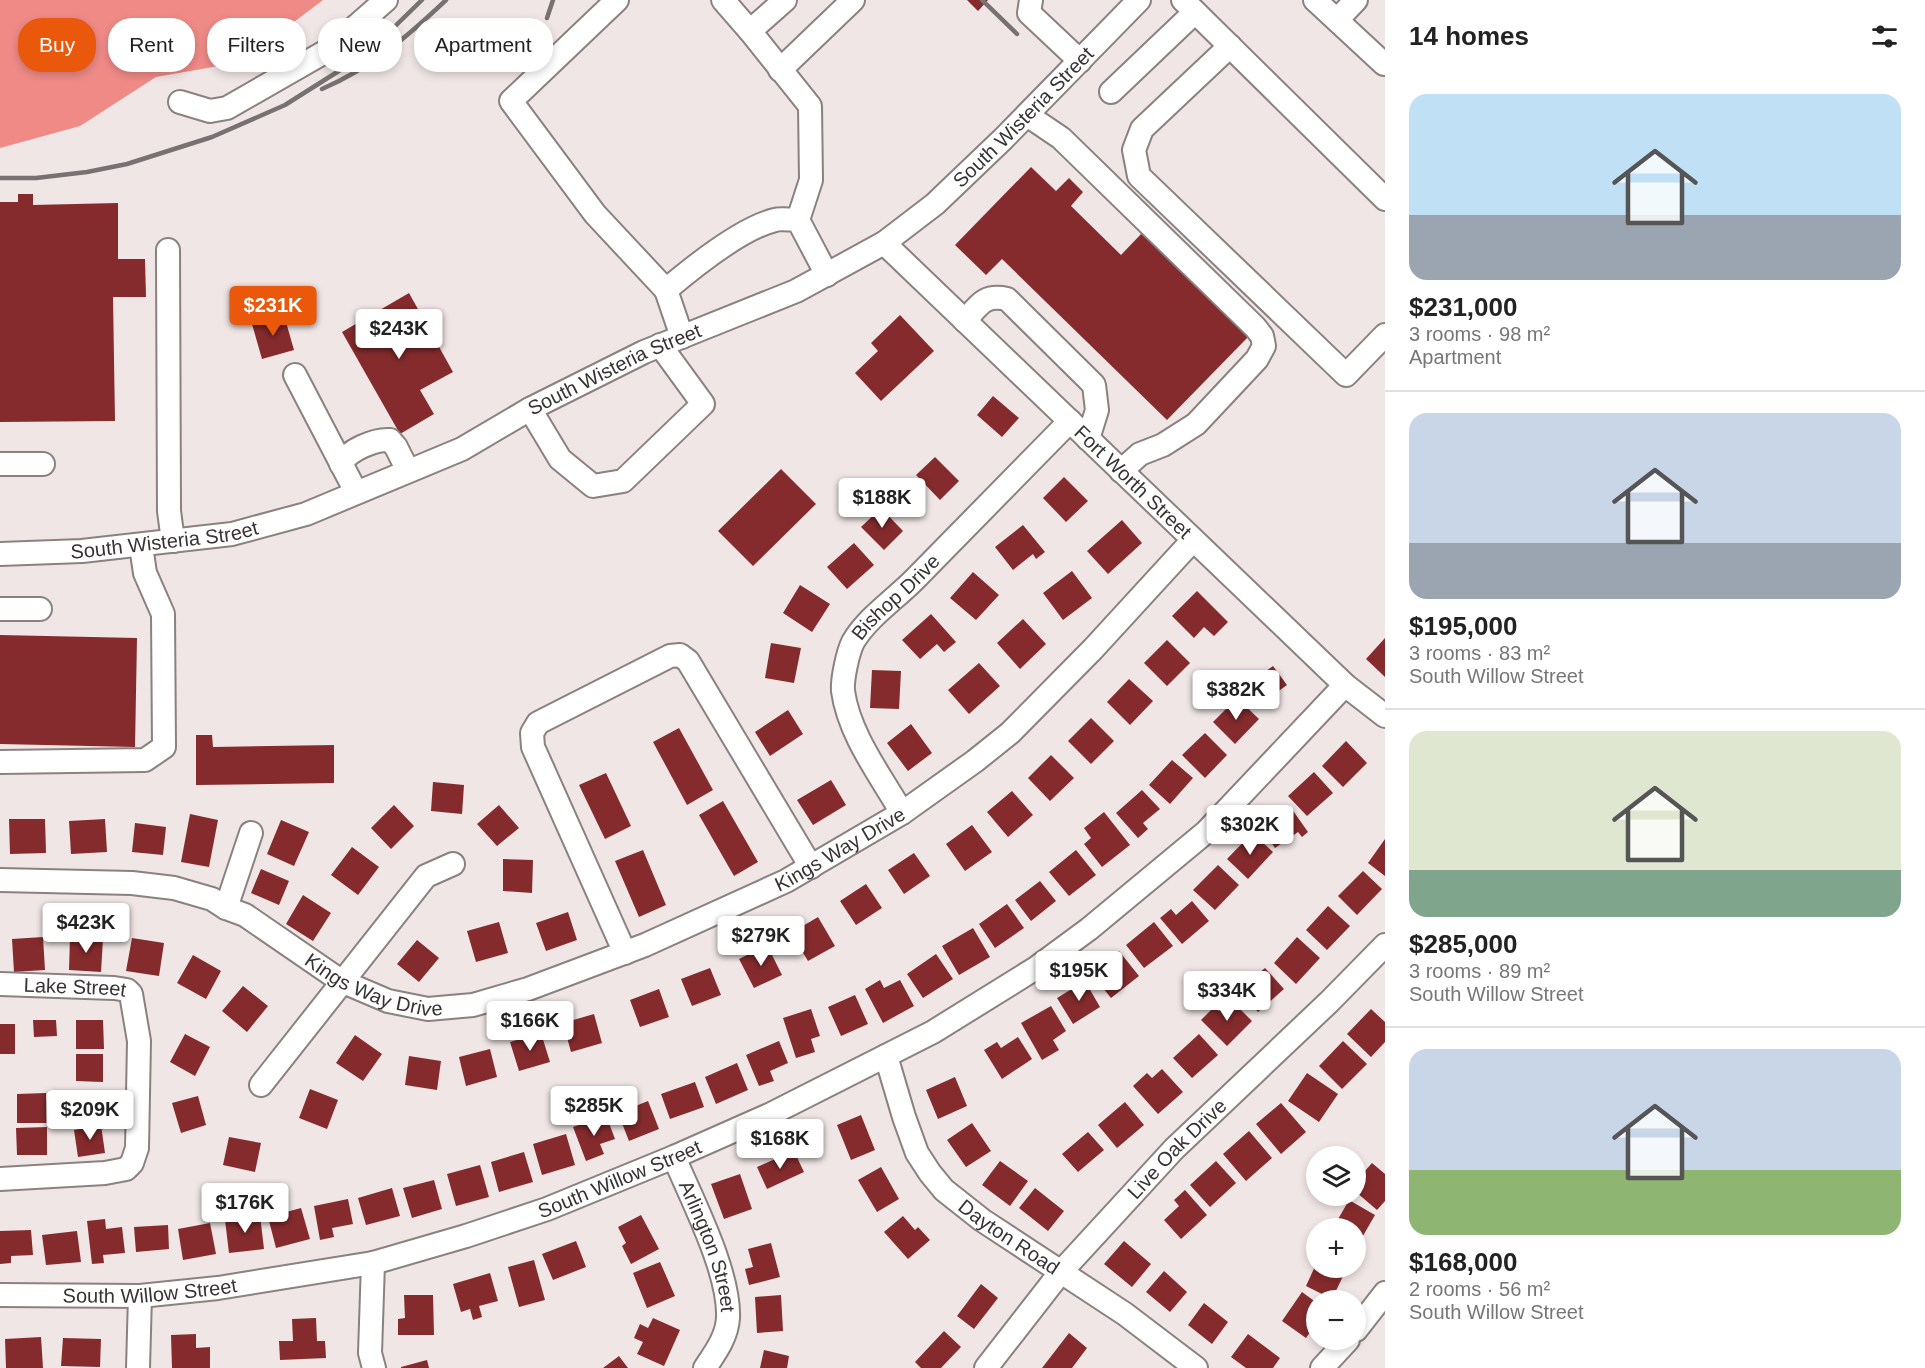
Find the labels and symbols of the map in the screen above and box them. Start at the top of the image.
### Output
street label: South Wisteria Street [949,42,1098,192]
pin: $231K [231,286,315,337]
pin: $243K [357,309,441,360]
street label: South Wisteria Street [524,319,705,419]
street label: Fort Worth Street [1070,421,1196,543]
pin: $188K [840,478,924,529]
street label: South Wisteria Street [70,516,261,562]
street label: Bishop Drive [847,550,944,644]
pin: $382K [1194,670,1278,721]
street label: Kings Way Drive [771,803,909,896]
pin: $302K [1208,805,1292,856]
pin: $423K [44,903,128,954]
pin: $279K [719,916,803,967]
street label: Kings Way Drive [301,949,443,1020]
pin: $195K [1037,951,1121,1002]
pin: $334K [1185,971,1269,1022]
street label: Lake Street [23,974,128,1001]
pin: $166K [488,1001,572,1052]
pin: $285K [552,1086,636,1137]
pin: $209K [48,1090,132,1141]
street label: Live Oak Drive [1123,1094,1231,1203]
pin: $168K [738,1119,822,1170]
street label: South Willow Street [535,1135,705,1222]
street label: Arlington Street [675,1177,739,1313]
pin: $176K [203,1183,287,1234]
street label: Dayton Road [954,1195,1063,1279]
street label: South Willow Street [63,1274,239,1307]

